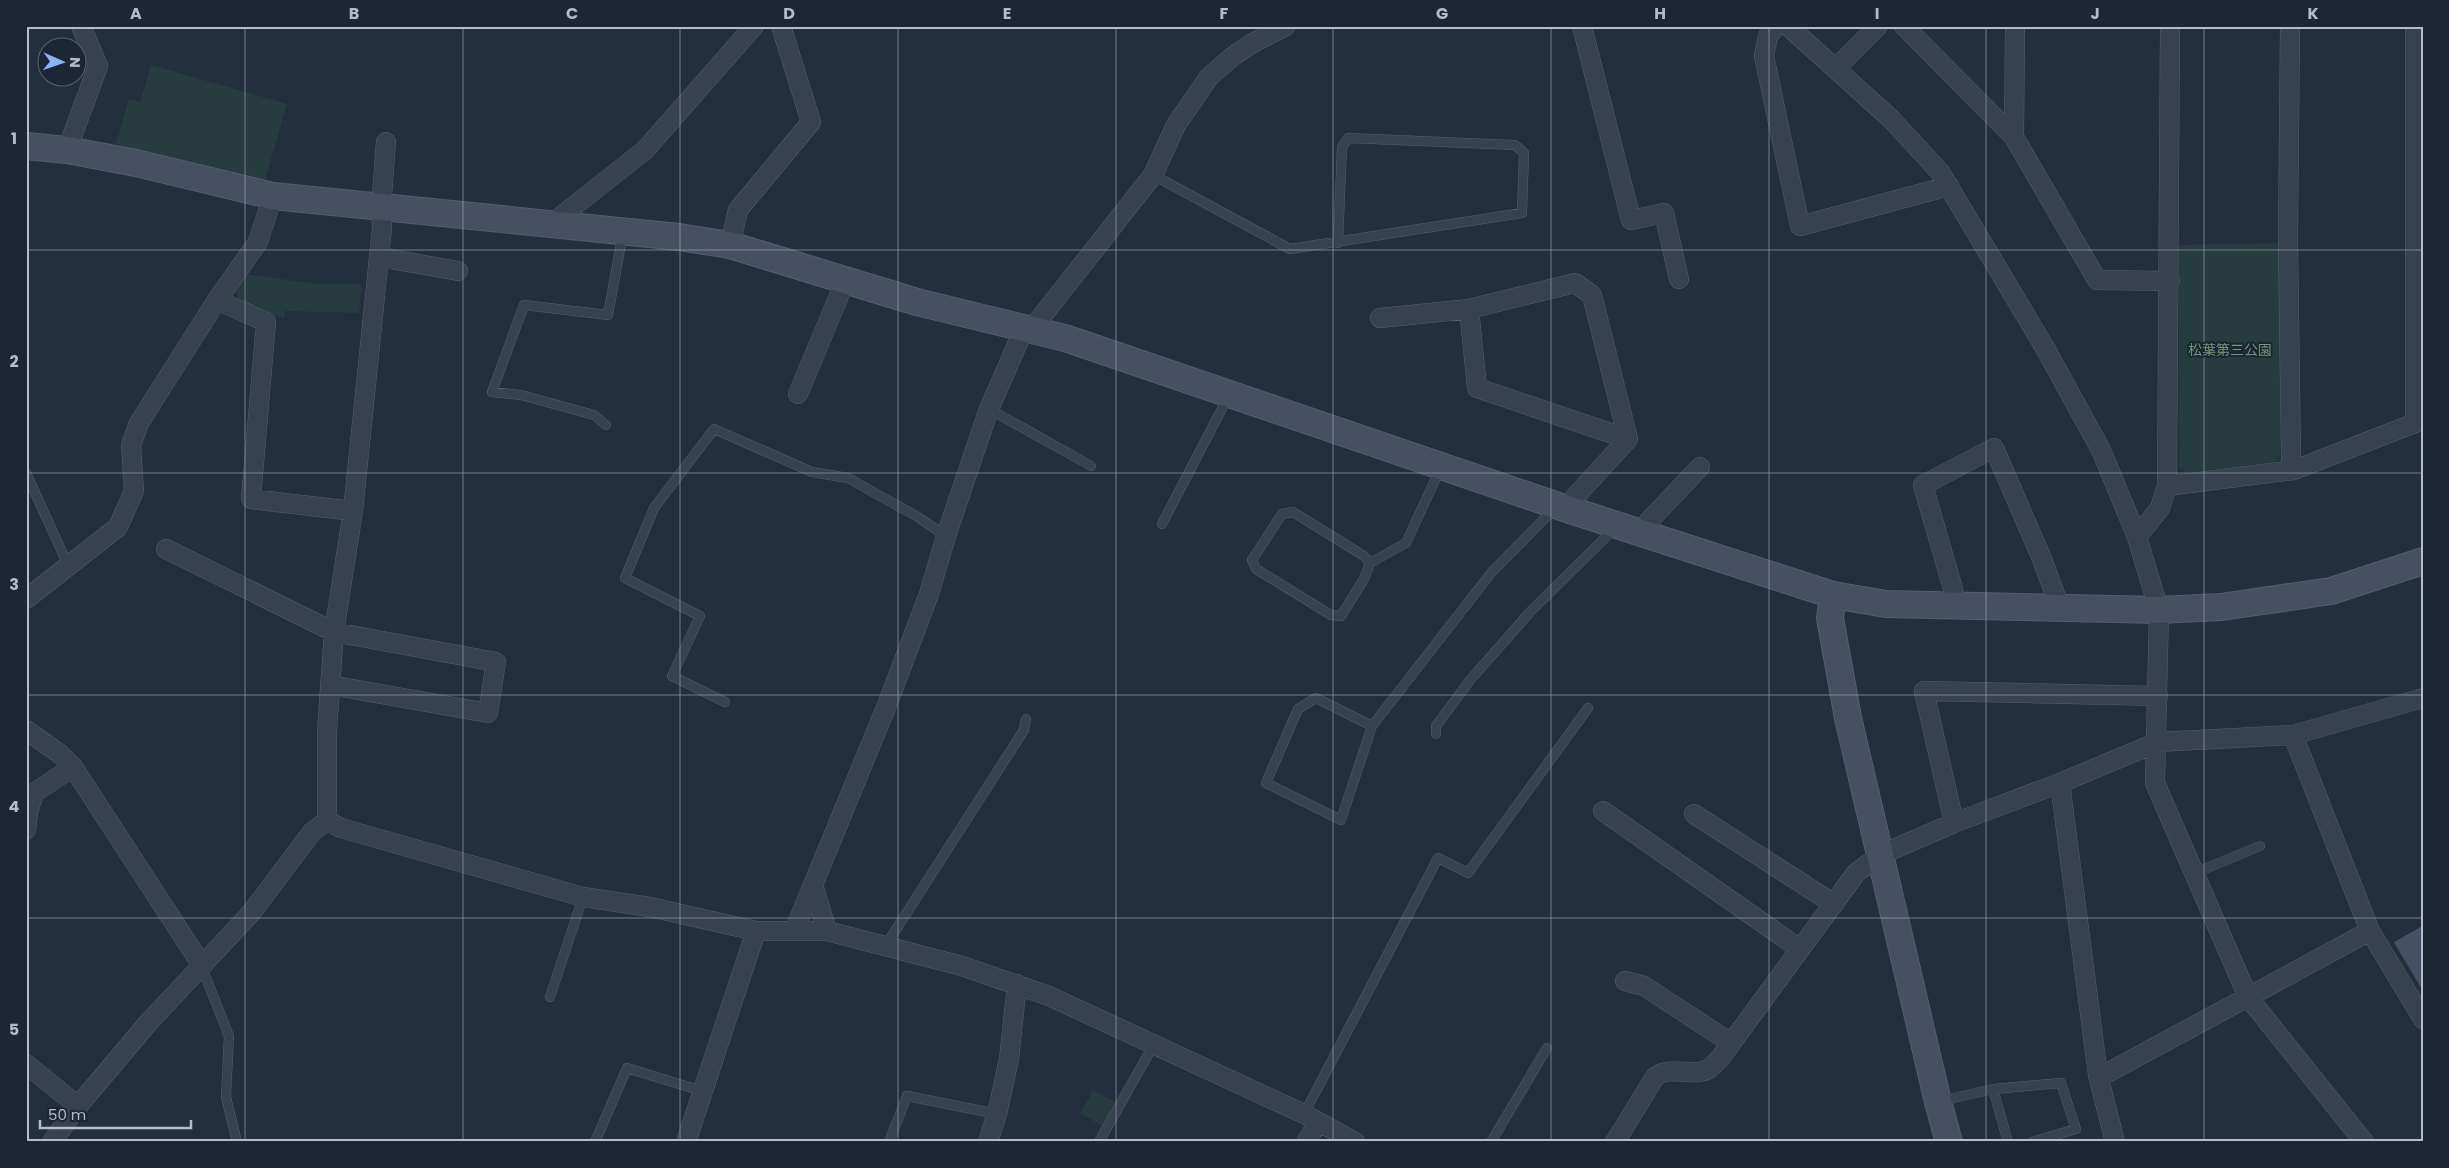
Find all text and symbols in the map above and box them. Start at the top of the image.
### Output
text: A [130,2,142,25]
text: B [349,2,359,25]
text: C [566,2,578,25]
text: D [783,2,795,25]
text: E [1003,2,1011,25]
text: F [1220,2,1229,25]
text: G [1436,2,1448,25]
text: H [1654,2,1666,25]
text: I [1875,2,1879,25]
text: J [2090,2,2100,25]
text: K [2307,2,2319,25]
north arrow [38,38,88,88]
text: N [65,57,85,68]
text: 1 [11,127,17,150]
park label: 松葉第三公園 [2188,340,2272,360]
text: 2 [9,350,19,373]
text: 3 [9,573,19,596]
text: 4 [9,795,20,818]
text: 5 [9,1018,19,1041]
scale bar [40,1098,191,1130]
text: 50 m [48,1104,86,1125]

